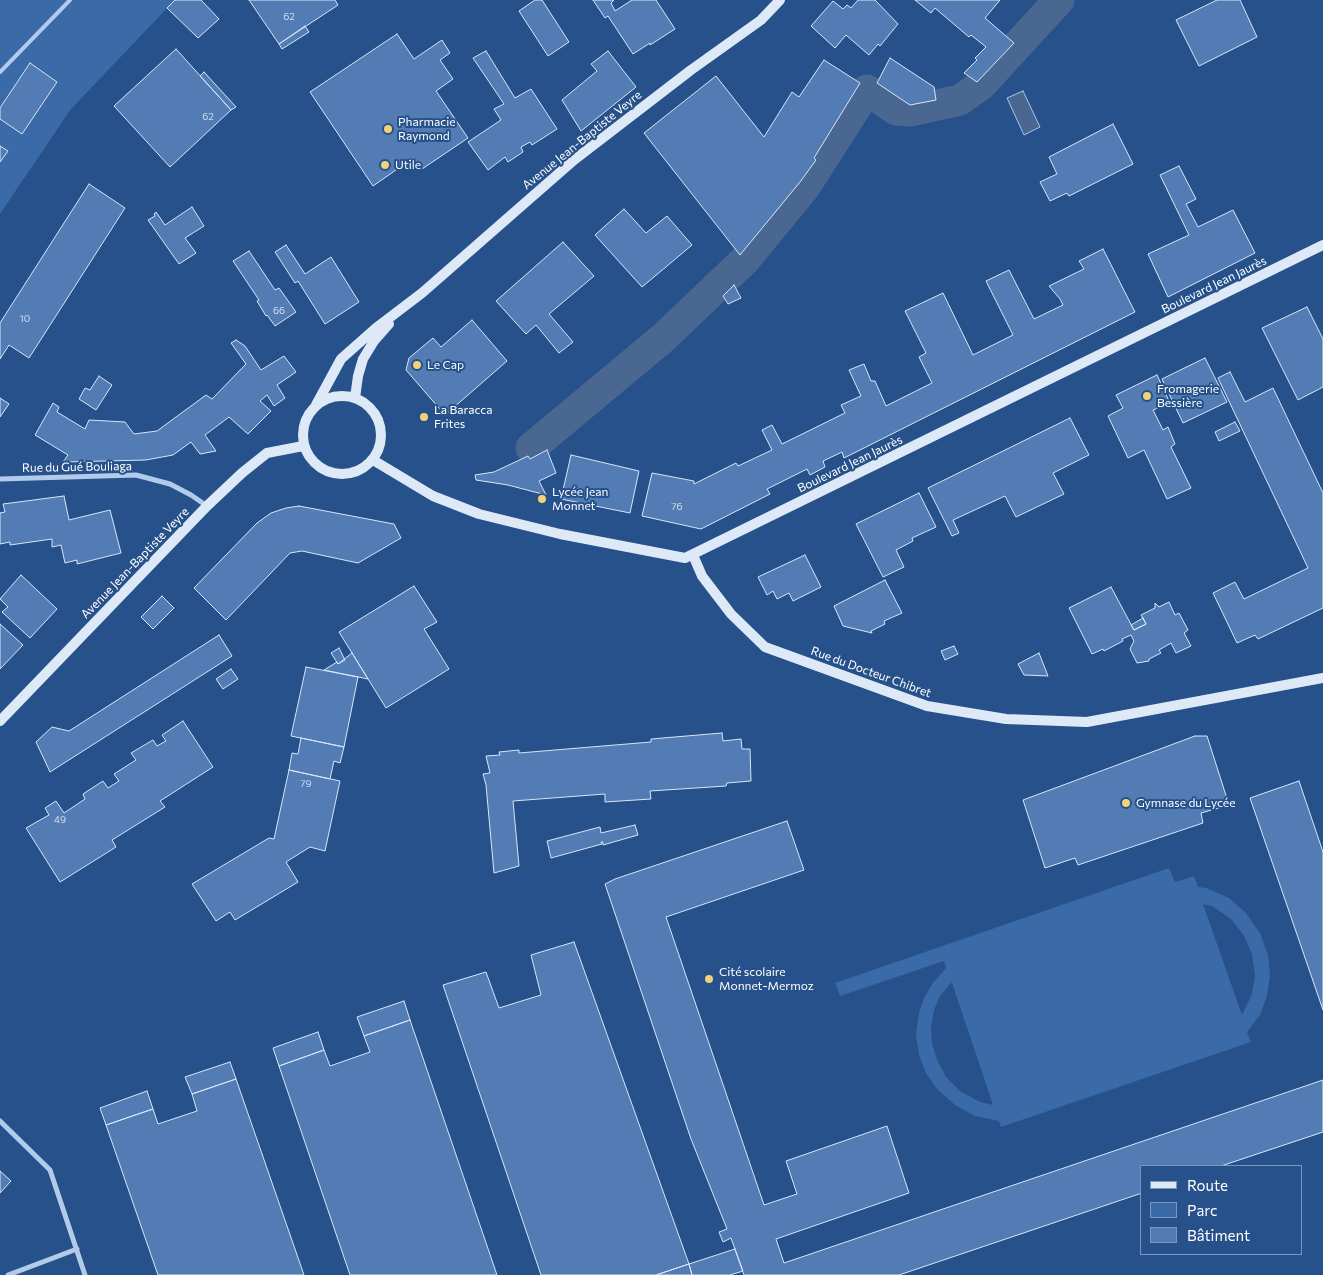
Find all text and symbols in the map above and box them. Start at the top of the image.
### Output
house number: 62 [283,11,295,23]
street label: Avenue Jean-Baptiste Veyre [520,88,644,192]
house number: 62 [202,111,214,123]
place label: Pharmacie Raymond [398,115,456,143]
marker: Pharmacie Raymond [382,123,394,135]
place label: Utile [395,158,421,172]
marker: Utile [379,159,391,171]
street label: Boulevard Jean Jaurès [1159,253,1269,317]
house number: 66 [273,305,285,317]
house number: 10 [20,313,30,325]
place label: Le Cap [427,358,464,372]
marker: Le Cap [411,359,423,371]
place label: Fromagerie Bessière [1157,382,1219,410]
marker: Fromagerie Bessière [1141,390,1153,402]
place label: La Baracca Frites [434,403,493,431]
marker: La Baracca Frites [418,411,430,423]
street label: Boulevard Jean Jaurès [795,432,905,496]
street label: Rue du Gué Bouliaga [22,459,132,475]
place label: Lycée Jean Monnet [552,485,608,513]
marker: Lycée Jean Monnet [536,493,548,505]
house number: 76 [671,501,683,513]
street label: Avenue Jean-Baptiste Veyre [78,504,192,622]
street label: Rue du Docteur Chibret [809,643,933,701]
house number: 79 [300,778,312,790]
place label: Gymnase du Lycée [1136,796,1235,810]
marker: Gymnase du Lycée [1120,797,1132,809]
house number: 49 [54,814,66,826]
place label: Cité scolaire Monnet-Mermoz [719,965,814,993]
marker: Cité scolaire Monnet-Mermoz [703,973,715,985]
legend [1140,1165,1303,1255]
text: Route [1187,1176,1228,1194]
text: Parc [1187,1201,1217,1219]
text: Bâtiment [1187,1226,1250,1244]

